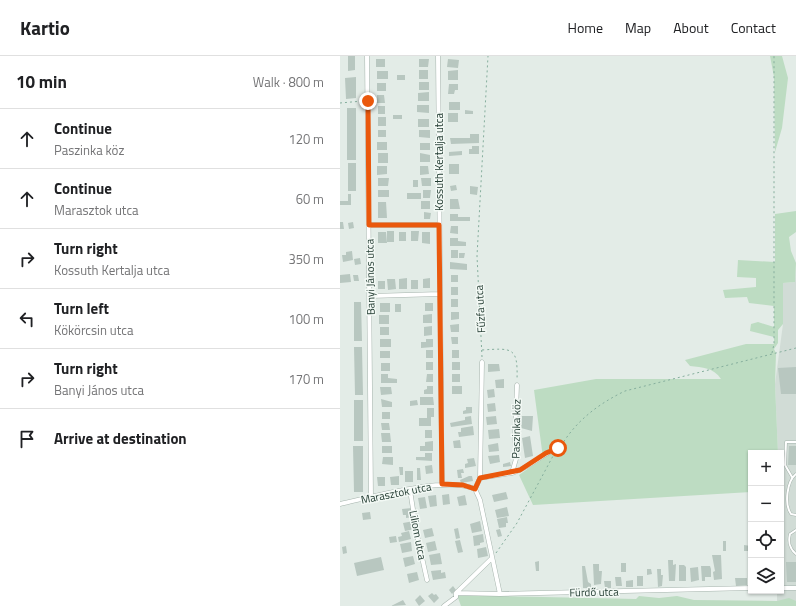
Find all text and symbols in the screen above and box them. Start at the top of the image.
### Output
text: Kartio [20,13,70,42]
text: Home [568,17,603,38]
text: Map [625,17,651,38]
text: About [673,17,709,38]
text: Contact [731,17,776,38]
text: 10 min [16,69,67,95]
text: Walk · 800 m [253,72,324,92]
route end [359,92,377,110]
street label: Kossuth Kertalja utca [431,113,447,211]
text: Continue [54,117,112,140]
icon: ahead [16,128,38,150]
text: 120 m [288,129,324,149]
text: Paszinka köz [54,140,124,160]
text: Continue [54,177,112,200]
icon: ahead [16,188,38,210]
text: 60 m [296,189,324,209]
text: Marasztok utca [54,200,139,220]
text: Turn right [54,237,118,260]
street label: Banyi János utca [361,238,379,315]
icon: right [16,248,38,270]
text: 350 m [288,249,324,269]
text: Kossuth Kertalja utca [54,260,170,280]
street label: Fűzfa utca [471,284,489,333]
text: Turn left [54,297,109,320]
icon: left [16,308,38,330]
text: 100 m [288,309,324,329]
text: Kökörcsin utca [54,320,133,340]
text: Turn right [54,357,118,380]
icon: right [16,368,38,390]
text: 170 m [288,369,324,389]
text: Banyi János utca [54,380,144,400]
street label: Paszinka köz [507,399,525,459]
text: Arrive at destination [54,427,187,450]
icon: arrive [16,428,38,450]
route start [549,439,567,457]
map controls [748,450,784,594]
button: + [748,450,784,486]
street label: Marasztok utca [359,478,433,508]
button: − [748,486,784,522]
street label: Liliom utca [405,509,431,562]
button: locate [748,522,784,558]
button: layers [748,558,784,594]
street label: Fürdő utca [569,584,619,600]

